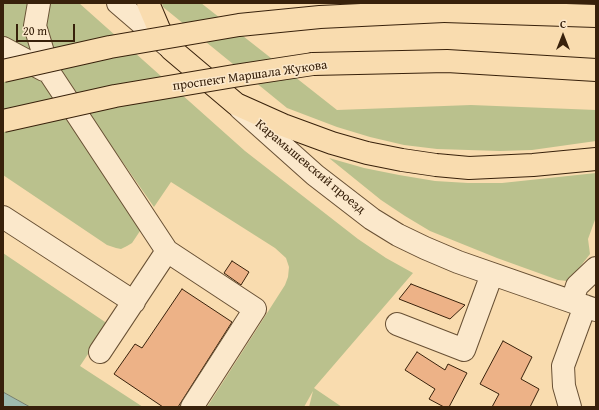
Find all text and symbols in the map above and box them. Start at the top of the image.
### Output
scale bar [18,16,77,42]
north arrow [543,16,583,56]
text: С [560,16,566,32]
text: 20 m [23,22,47,39]
street label: проспект Маршала Жукова [172,57,328,95]
street label: Карамышевский проезд [252,116,368,218]

